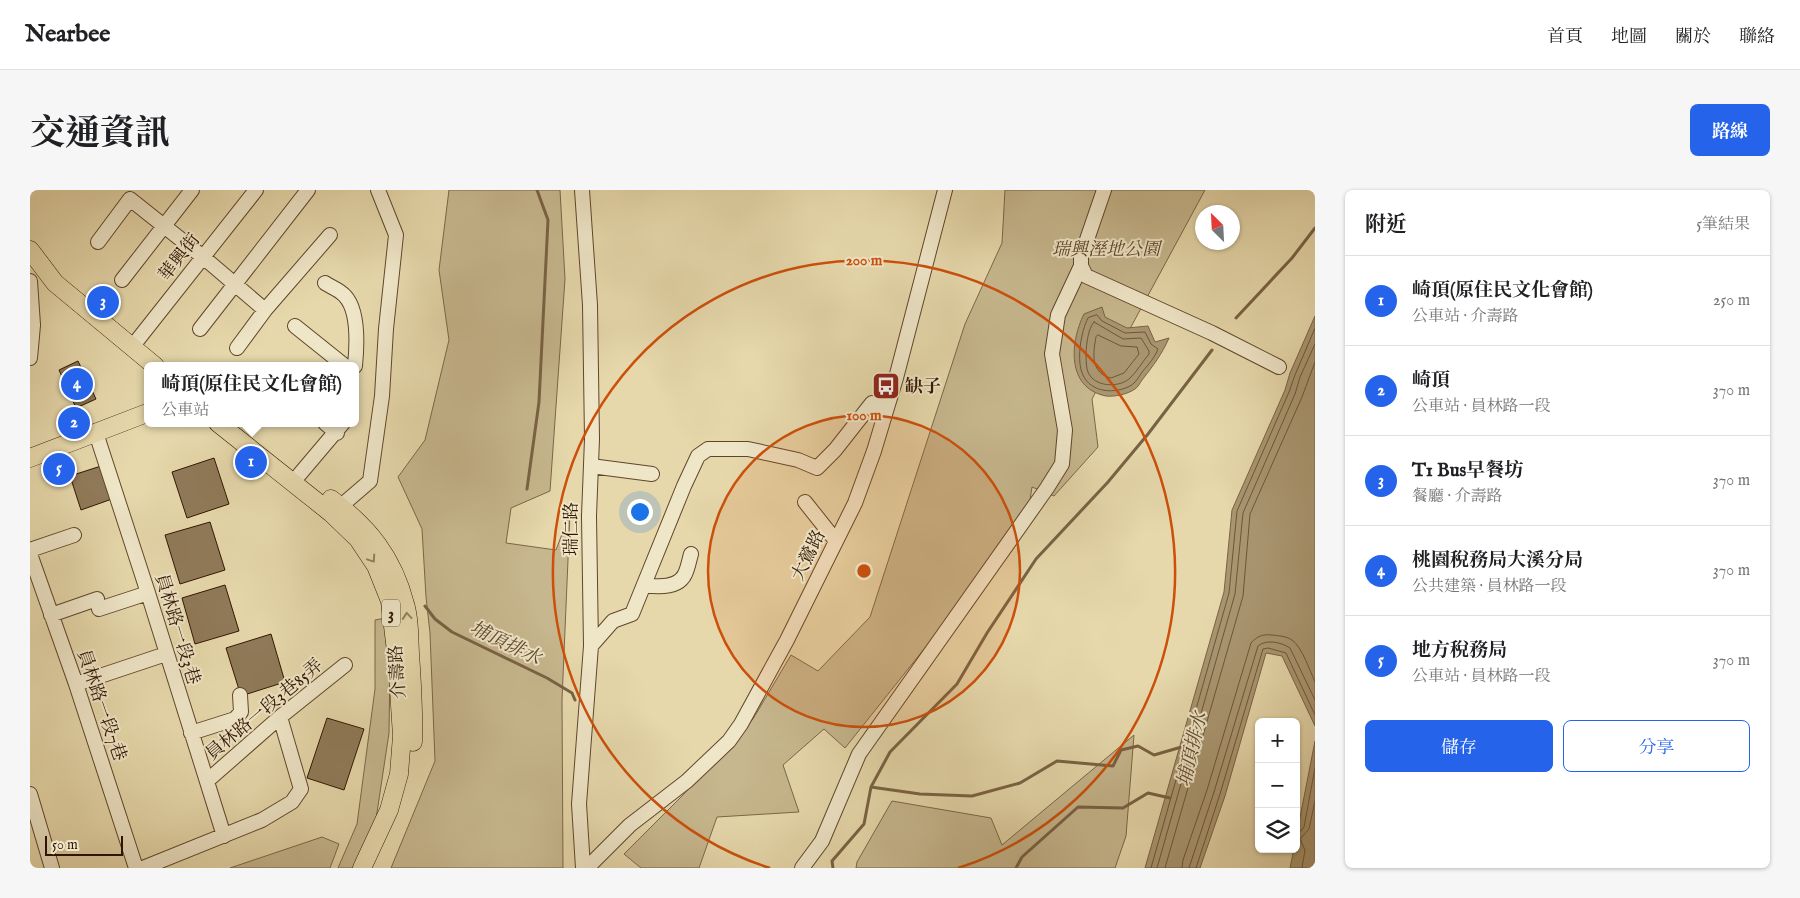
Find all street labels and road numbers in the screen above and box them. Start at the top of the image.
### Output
street label: 華興街 [154,230,206,286]
street label: 瑞仁路 [561,502,584,556]
street label: 大鶯路 [787,526,832,585]
street label: 員林路一段3巷 [149,571,204,688]
road number: 3 [382,599,400,626]
street label: 介壽路 [385,644,412,700]
street label: 員林路一段7巷 [71,647,130,764]
street label: 員林路一段3巷85弄 [202,654,328,766]

